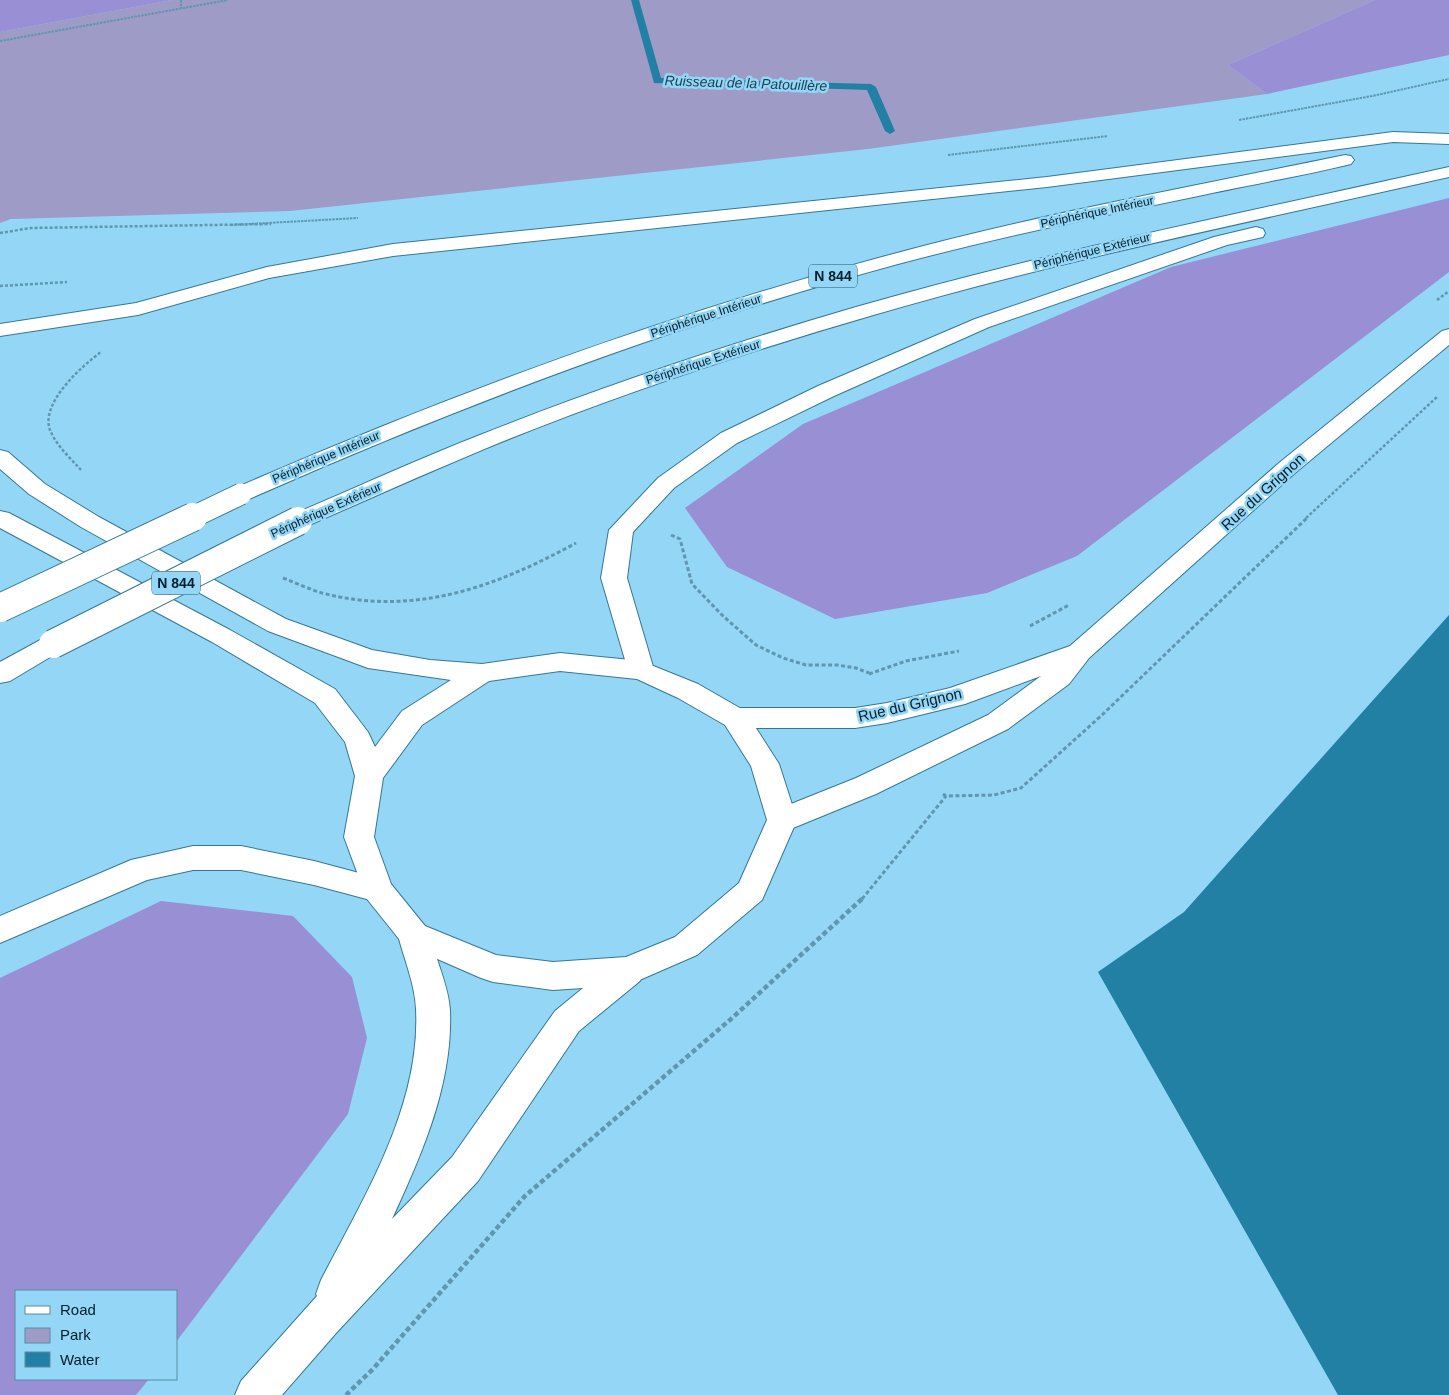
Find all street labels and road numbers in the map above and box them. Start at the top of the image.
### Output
street label: Périphérique Intérieur [1039,193,1155,231]
street label: Périphérique Extérieur [1032,230,1152,272]
road number: N 844 [809,264,857,288]
street label: Périphérique Intérieur [649,292,763,340]
street label: Périphérique Extérieur [644,337,762,387]
street label: Périphérique Intérieur [270,428,382,486]
street label: Rue du Grignon [1218,450,1308,533]
street label: Périphérique Extérieur [269,479,383,541]
road number: N 844 [152,572,200,594]
street label: Rue du Grignon [856,684,963,725]

